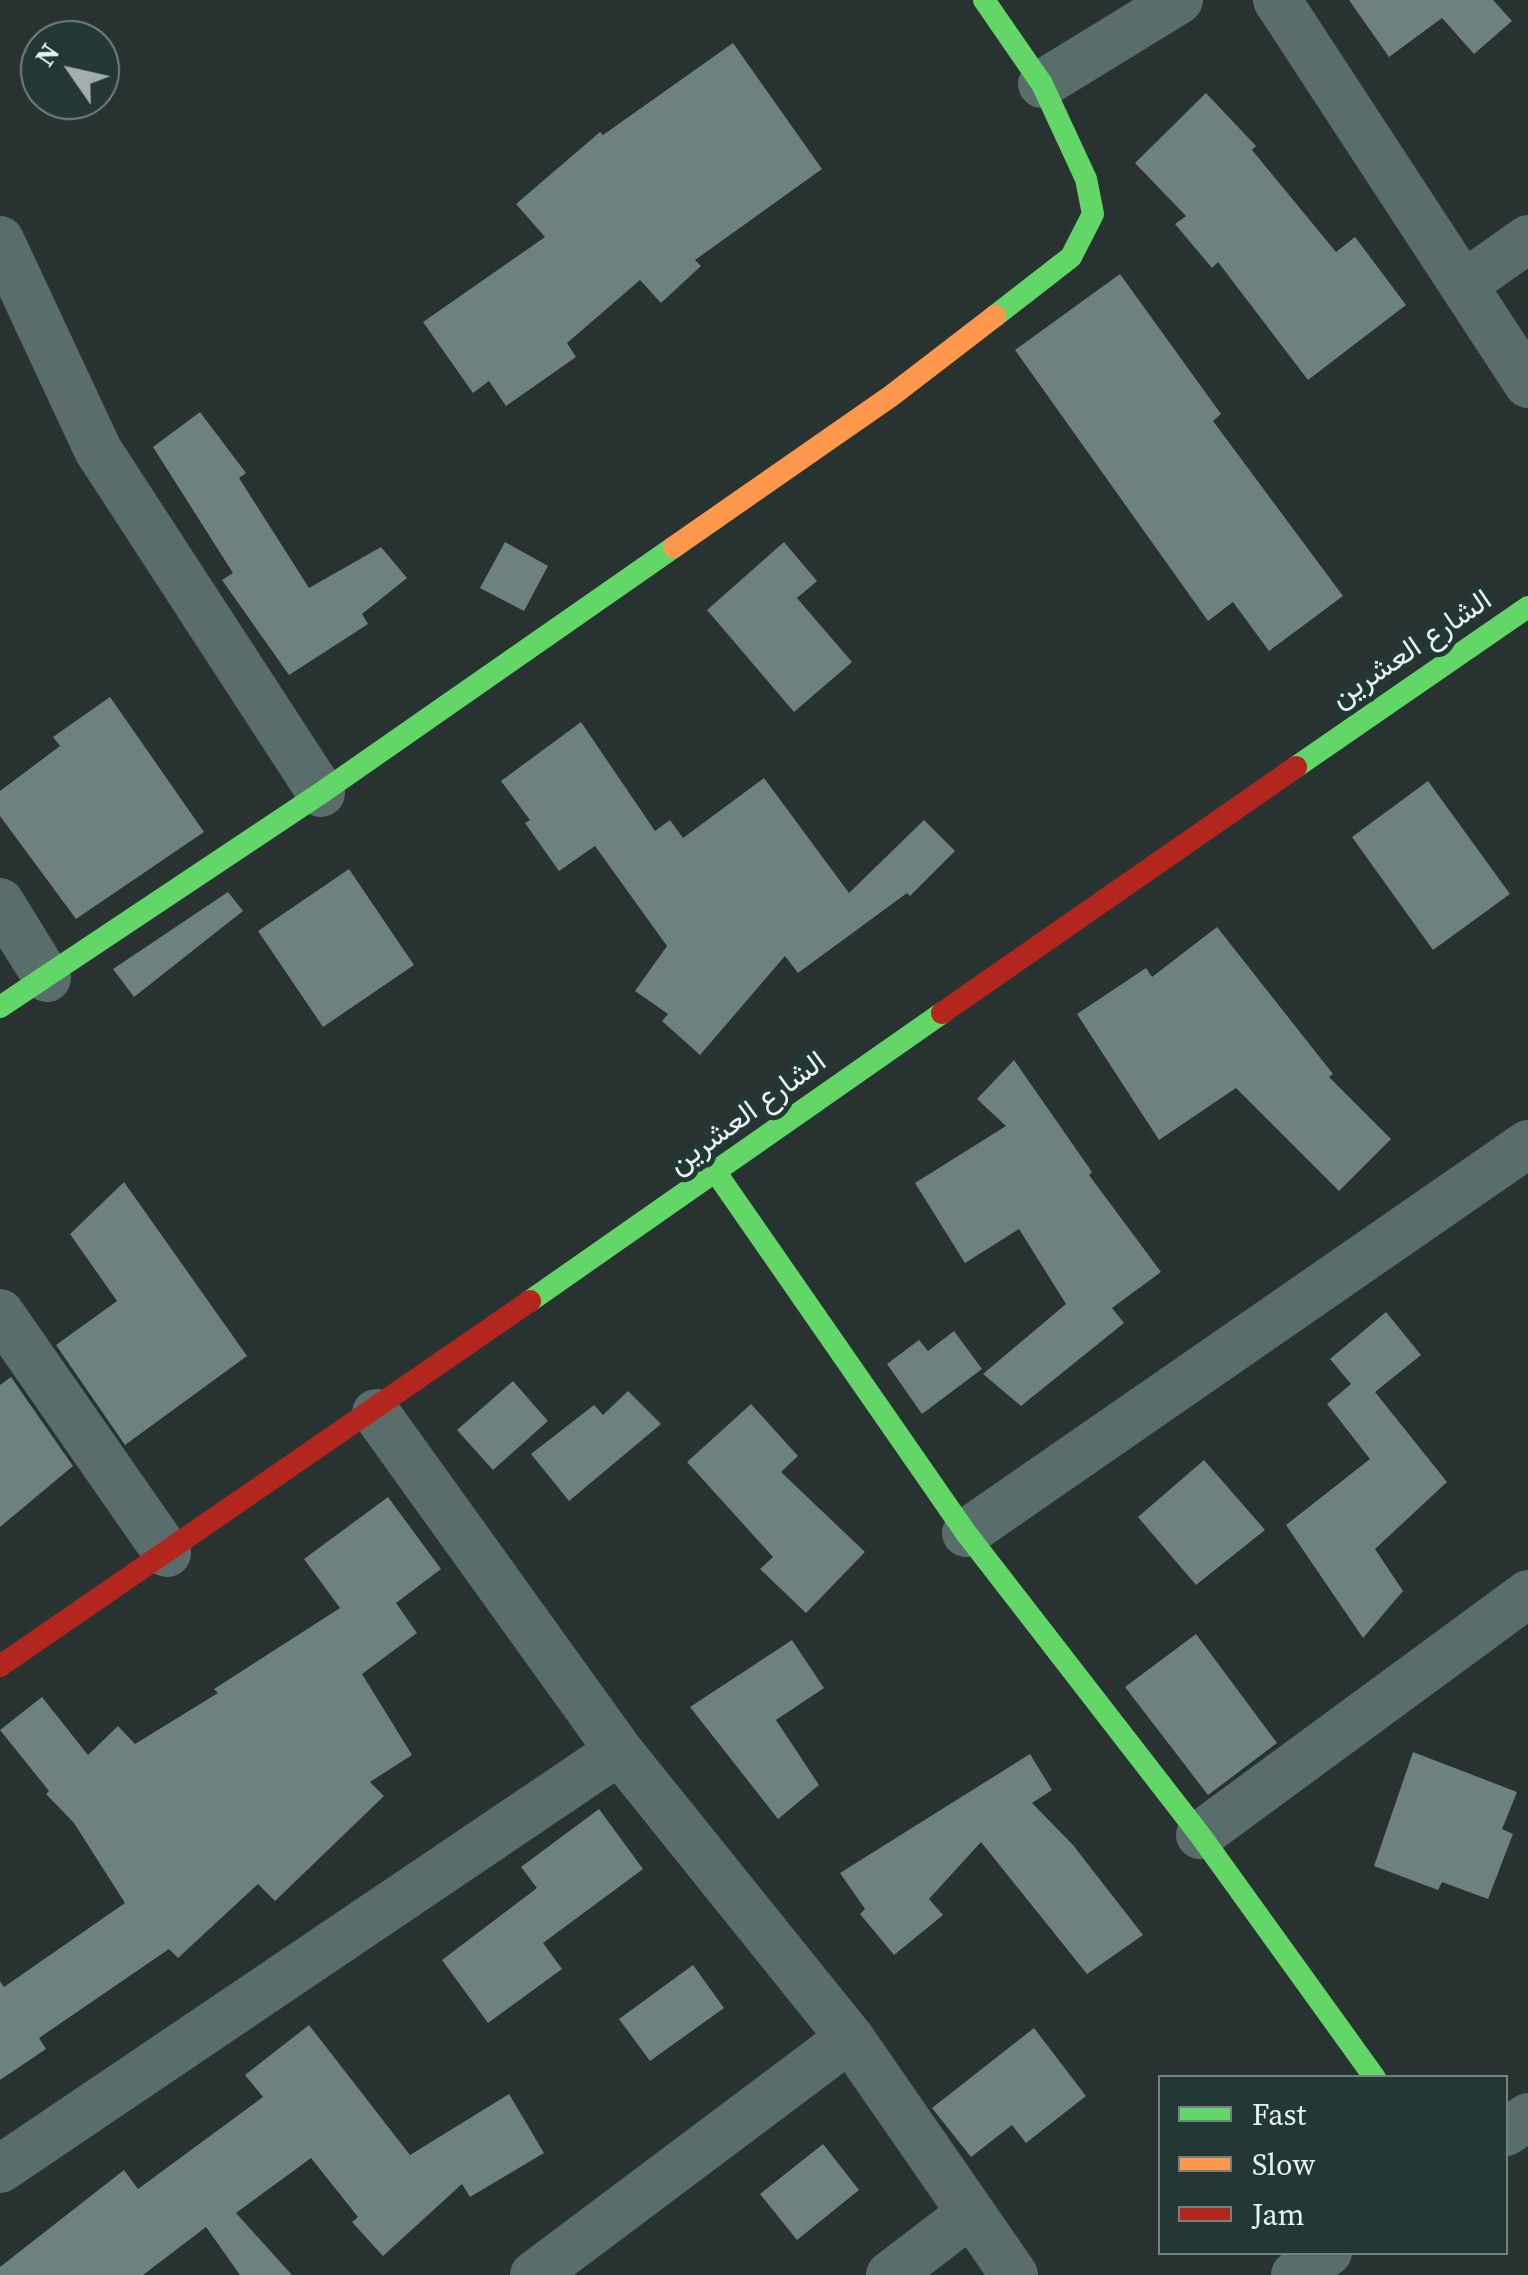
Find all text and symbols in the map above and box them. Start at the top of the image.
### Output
north arrow [20,20,120,120]
text: N [25,35,68,73]
street label: الشارع العشرين [1325,583,1499,717]
street label: الشارع العشرين [662,1045,834,1183]
legend [1158,2075,1508,2255]
text: Fast [1252,2094,1306,2135]
text: Slow [1252,2144,1315,2185]
text: Jam [1252,2194,1305,2235]

